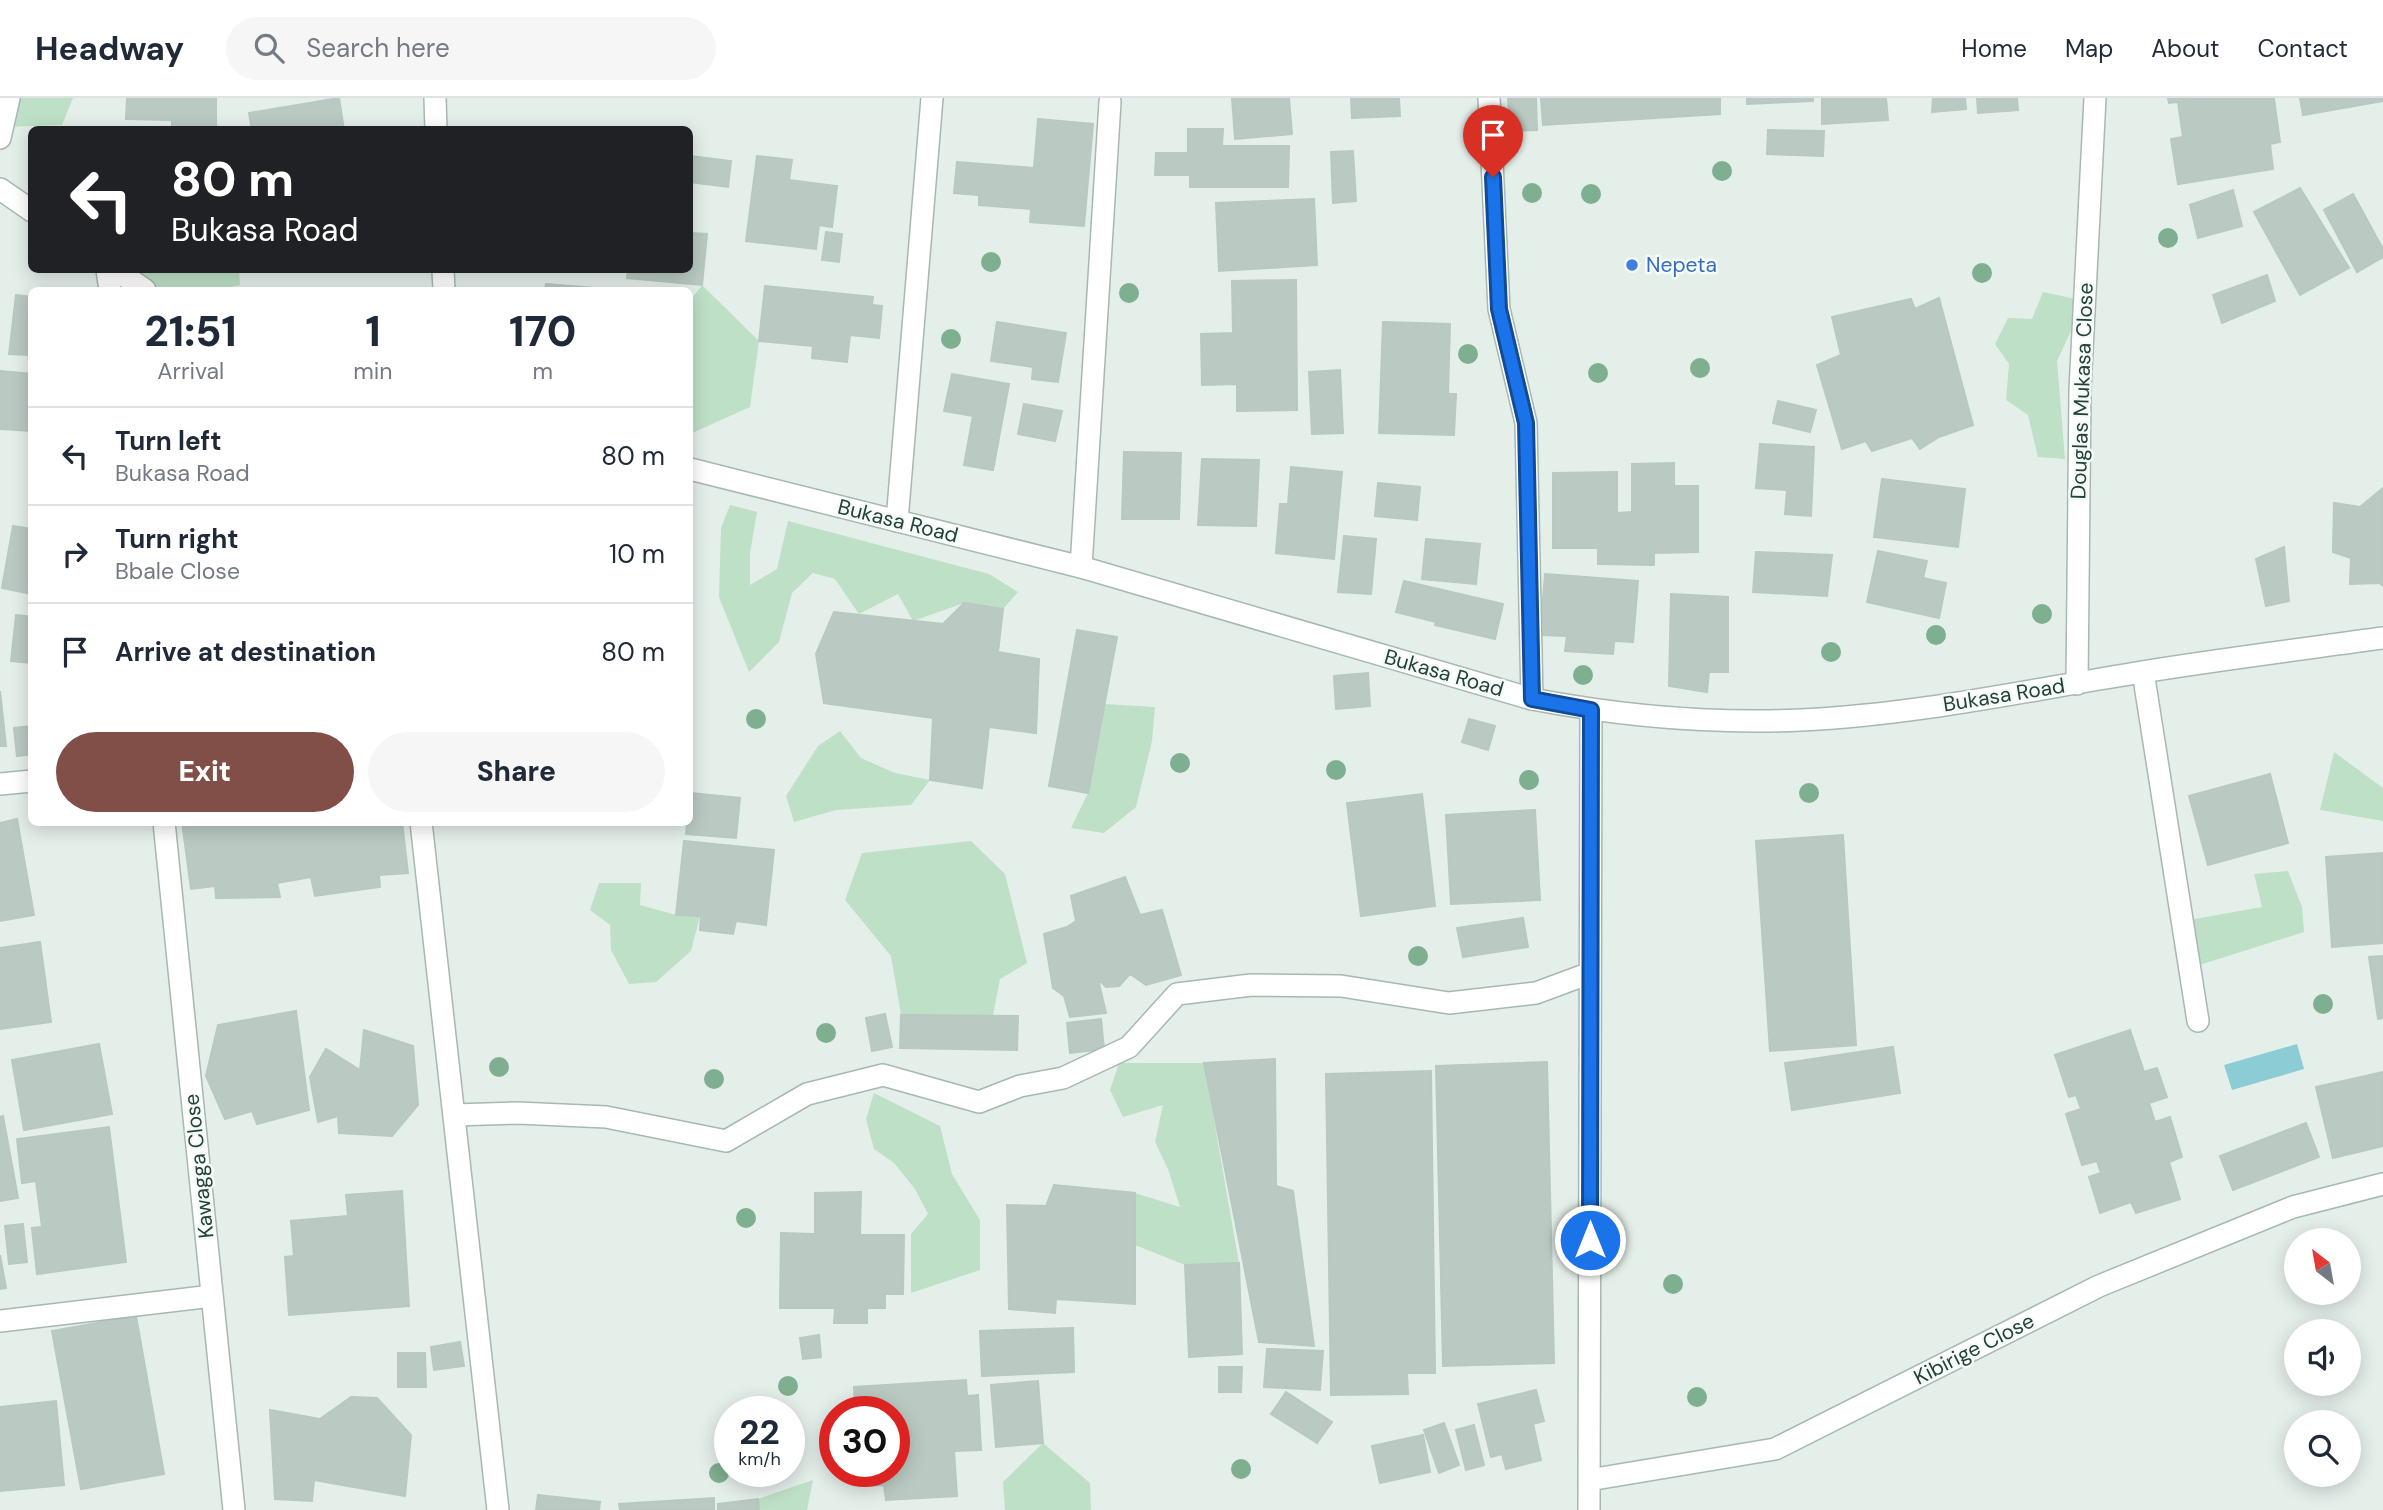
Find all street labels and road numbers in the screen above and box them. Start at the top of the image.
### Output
street label: Douglas Mukasa Close [2064,282,2100,500]
street label: Bukasa Road [835,493,961,549]
street label: Bukasa Road [1381,643,1507,703]
street label: Bukasa Road [1941,672,2067,718]
street label: Kawagga Close [177,1092,221,1240]
street label: Kibirige Close [1909,1307,2039,1391]

